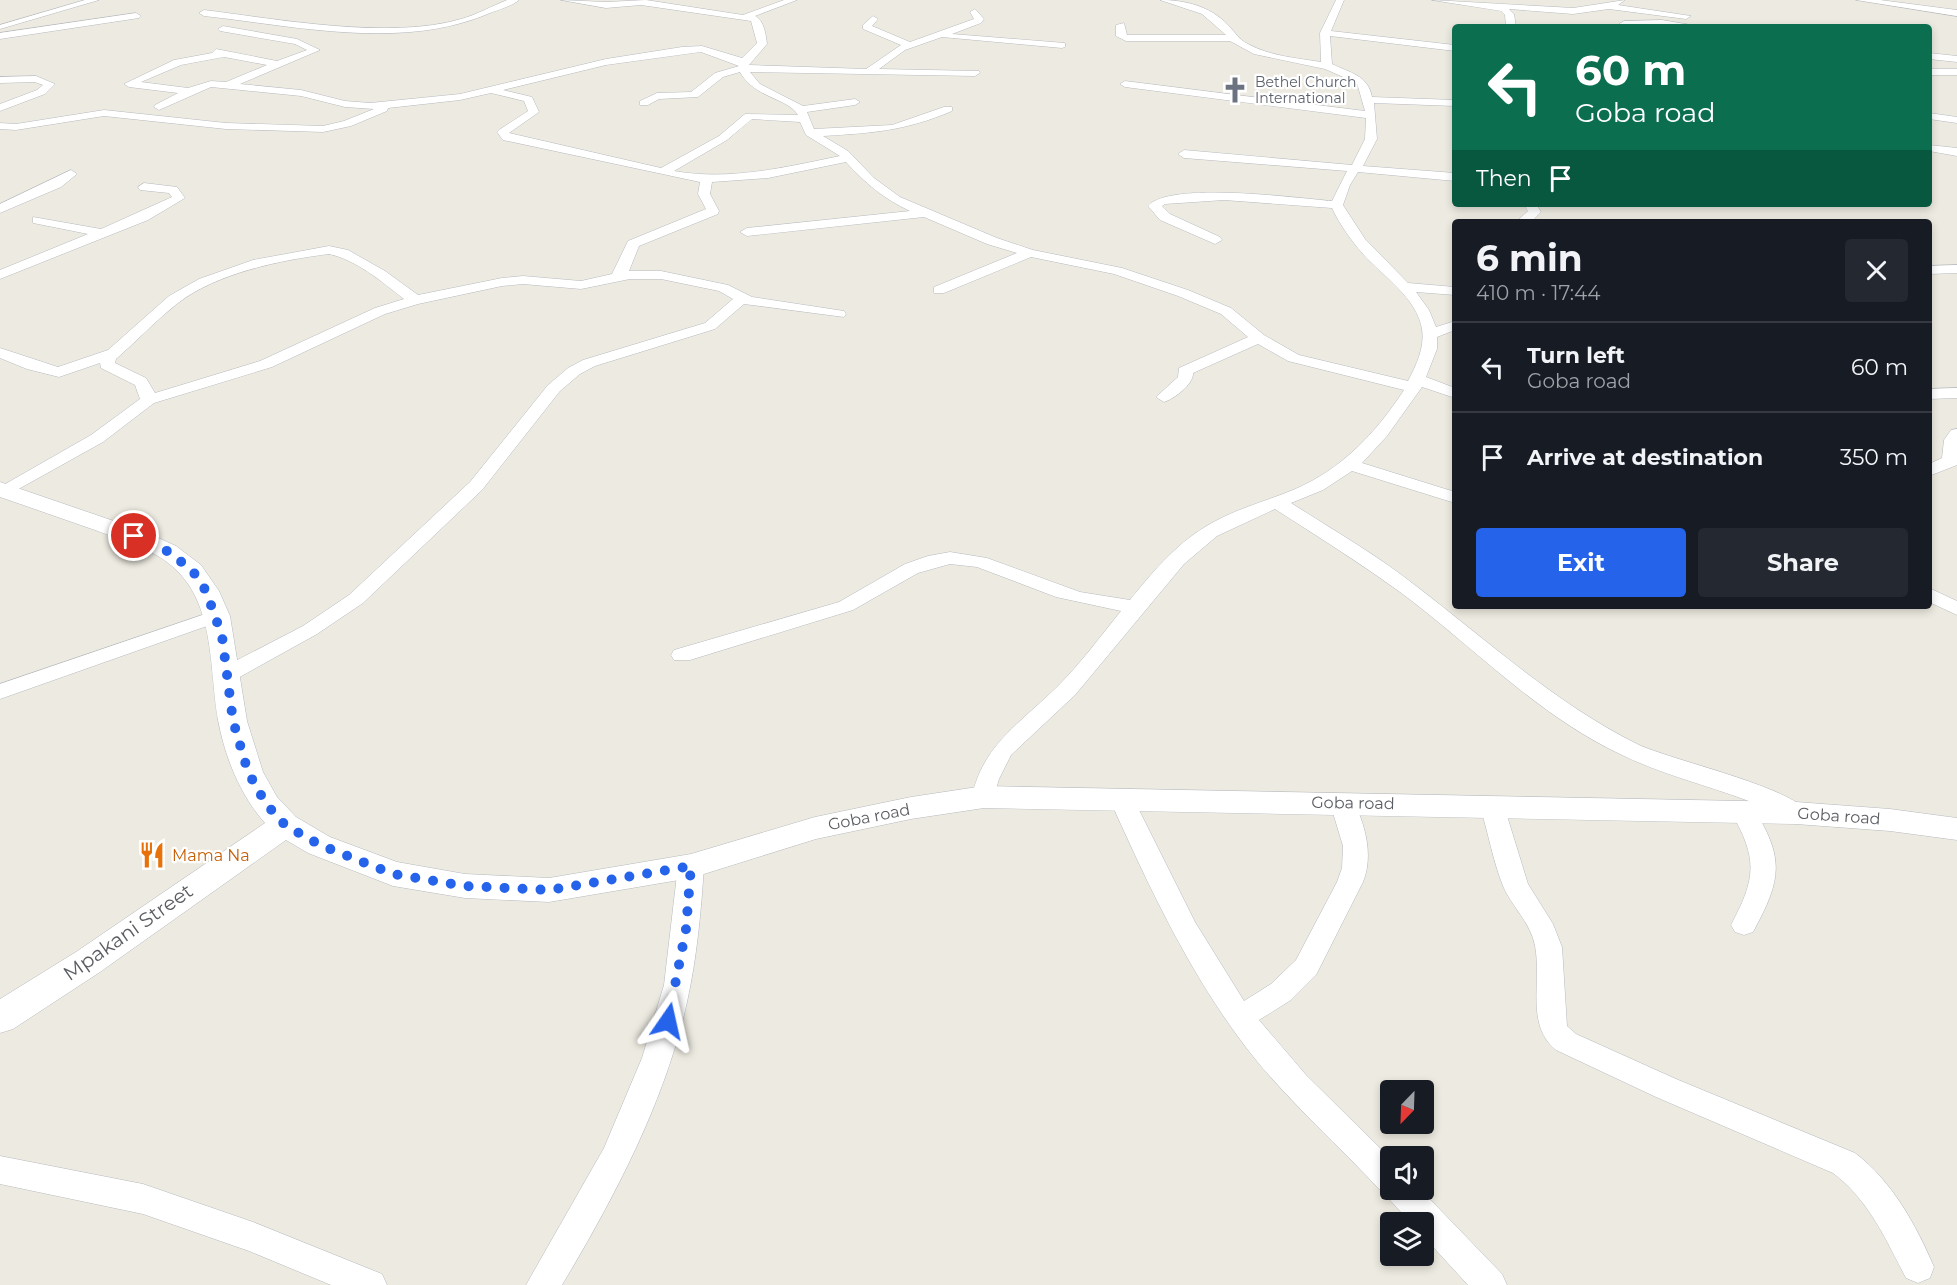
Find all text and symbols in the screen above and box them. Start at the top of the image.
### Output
text: 60 m [1575,44,1686,96]
icon: left [1476,48,1554,126]
place label: Bethel Church International [1255,73,1357,107]
church icon: Bethel Church International [1220,75,1250,105]
text: Goba road [1575,96,1716,129]
icon: arrive [1544,162,1577,195]
text: Then [1476,165,1532,192]
text: 6 min [1476,236,1583,280]
button: close [1845,239,1908,302]
text: 410 m · 17:44 [1476,281,1600,305]
text: Turn left [1527,342,1625,369]
icon: left [1476,351,1509,384]
text: 60 m [1851,354,1908,381]
text: Goba road [1527,369,1631,393]
icon: arrive [1476,441,1509,474]
text: Arrive at destination [1527,444,1763,471]
text: 350 m [1840,444,1908,471]
pin [108,510,159,561]
icon: arrive [117,519,150,552]
button: Exit [1476,528,1686,597]
button: Share [1698,528,1908,597]
street label: Goba road [1311,793,1395,813]
street label: Goba road [826,800,912,834]
street label: Goba road [1797,804,1881,828]
restaurant icon: Mama Na [137,840,167,870]
place label: Mama Na [172,846,250,865]
street label: Mpakani Street [59,878,197,986]
position arrow [636,989,700,1053]
north arrow [1380,1080,1434,1134]
map controls [1380,1080,1434,1266]
button: sound [1380,1146,1434,1200]
button: layers [1380,1212,1434,1266]

